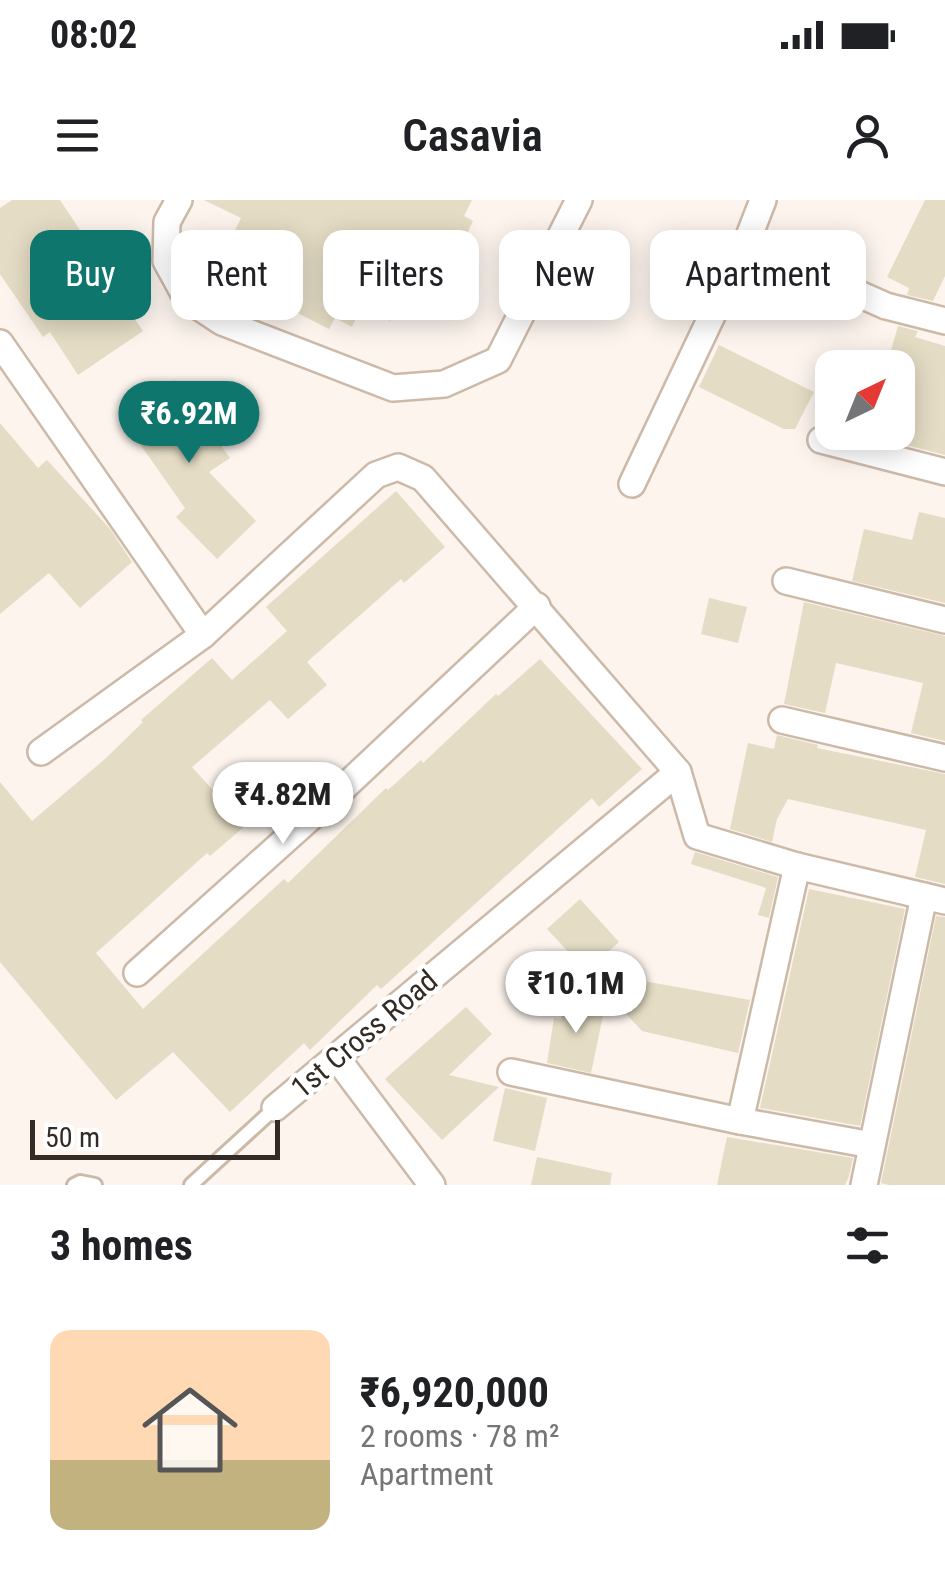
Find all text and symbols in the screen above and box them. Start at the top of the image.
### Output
text: 08:02 [50,13,137,57]
icon: menu [50,108,105,163]
icon: person [840,108,895,163]
text: Casavia [402,109,543,162]
chip: Buy [30,230,151,320]
chip: Rent [171,230,303,320]
chip: Filters [323,230,479,320]
chip: New [499,230,630,320]
chip: Apartment [650,230,866,320]
north arrow [815,350,915,450]
map controls [815,350,915,450]
pin: ₹6.92M [108,381,270,466]
text: ₹6.92M [140,394,238,432]
pin: ₹4.82M [202,762,364,847]
text: ₹4.82M [234,775,332,813]
pin: ₹10.1M [495,951,657,1036]
street label: 1st Cross Road [284,963,444,1105]
text: ₹10.1M [527,964,625,1002]
scale bar [30,1115,280,1160]
text: 50 m [45,1121,100,1154]
icon: filters [840,1218,895,1273]
text: 3 homes [50,1221,193,1270]
text: ₹6,920,000 [360,1368,549,1417]
icon: home [130,1370,250,1490]
text: 2 rooms · 78 m² [360,1417,559,1455]
text: Apartment [360,1455,494,1493]

